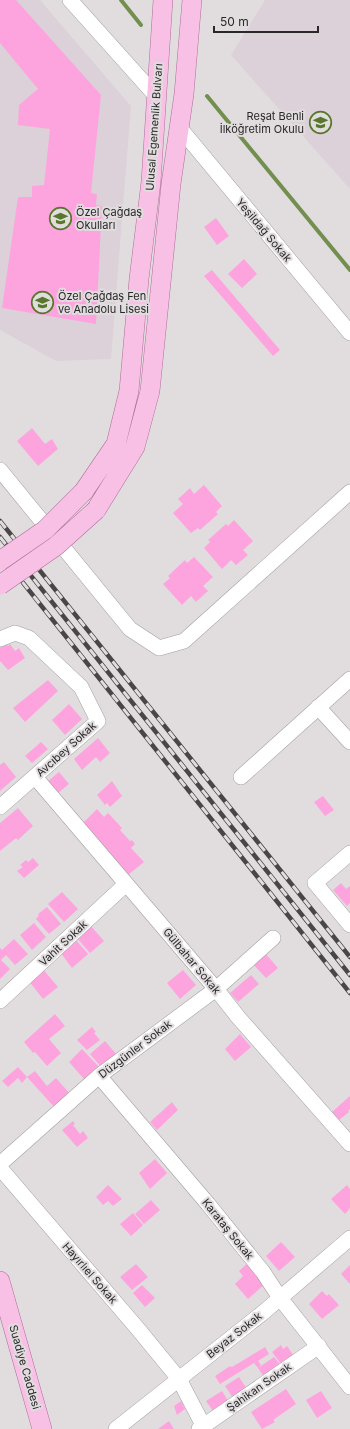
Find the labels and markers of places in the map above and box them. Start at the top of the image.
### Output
place label: Reşat Benli İlköğretim Okulu [220,109,304,136]
school or university icon: Reşat Benli İlköğretim Okulu [307,109,333,135]
school or university icon: Özel Çağdaş Okulları [48,205,74,231]
place label: Özel Çağdaş Okulları [76,205,142,232]
school or university icon: Özel Çağdaş Fen ve Anadolu Lisesi [29,289,55,315]
place label: Özel Çağdaş Fen ve Anadolu Lisesi [58,289,149,316]

